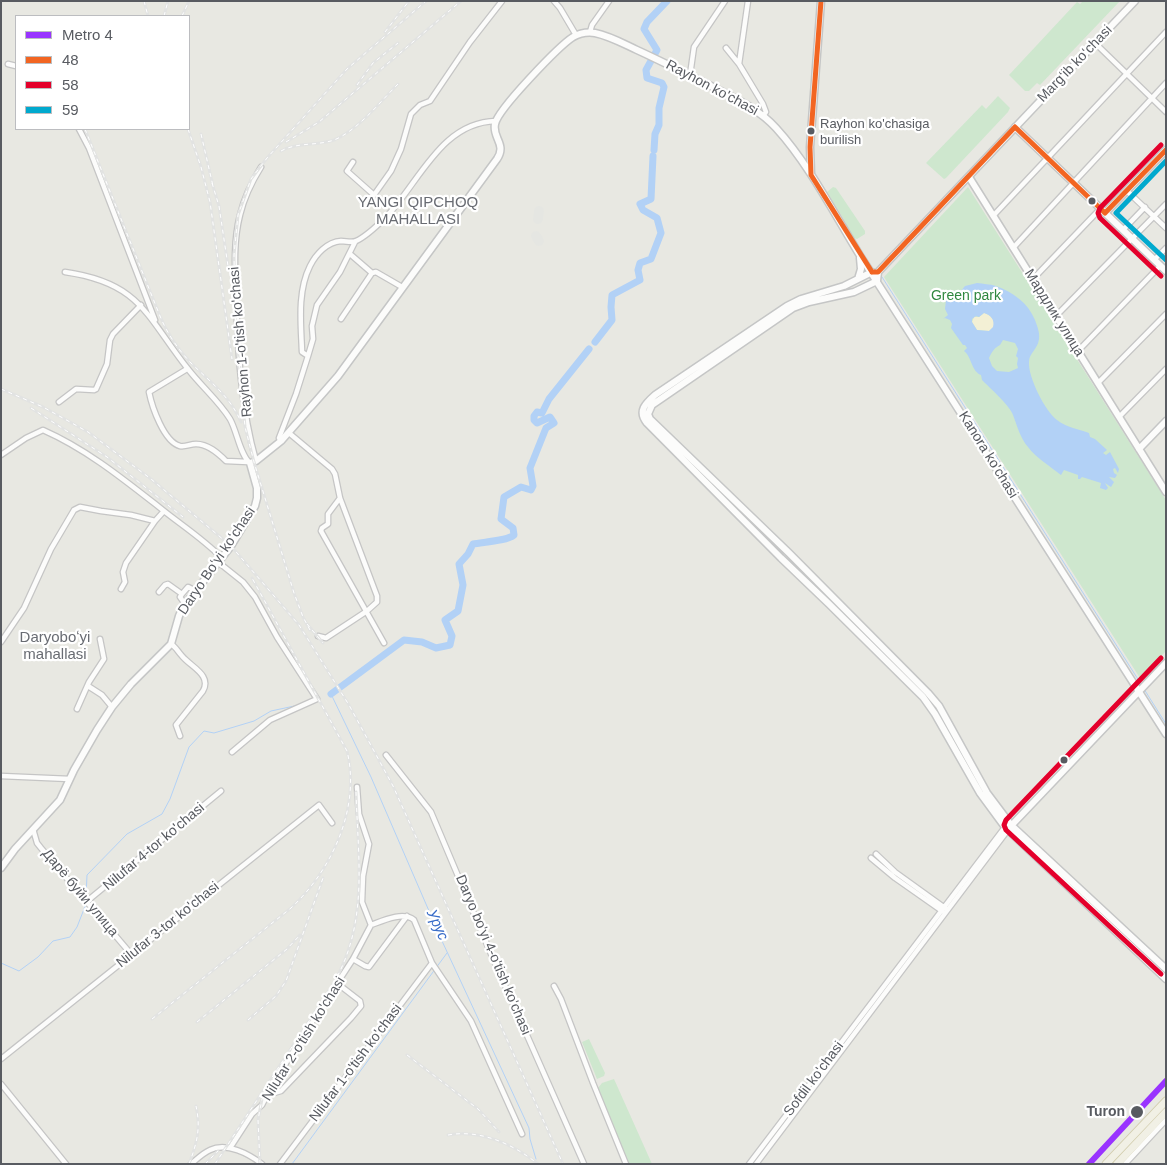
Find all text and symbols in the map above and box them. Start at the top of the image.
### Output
legend [15,15,190,130]
street label: Marg‘ib ko‘chasi [1034,22,1116,106]
text: Metro 4 [62,26,113,43]
text: 48 [62,51,79,68]
street label: Rayhon ko'chasi [663,57,761,119]
text: 58 [62,76,79,93]
text: 59 [62,101,79,118]
place label: Rayhon ko'chasiga burilish [820,116,929,147]
marker: Rayhon ko'chasiga burilish [806,126,816,136]
district label: YANGI QIPCHOQ MAHALLASI [350,194,486,229]
unlabelled marker [1087,196,1097,206]
street label: Rayhon 1-o'tish ko'chasi [226,266,256,418]
street label: Мардлик улица [1020,266,1088,360]
park label: Green park [931,288,1001,304]
street label: Kanora ko'chasi [955,408,1021,502]
street label: Daryo Boʻyi koʻchasi [175,504,259,618]
district label: Daryoboʻyi mahallasi [18,629,92,664]
unlabelled marker [1059,755,1069,765]
street label: Nilufar 4-tor ko'chasi [100,800,208,894]
street label: Дарё буйи улица [38,846,122,940]
street label: Daryo bo'yi 4-o'tish ko'chasi [452,872,534,1038]
street label: Nilufar 3-tor ko'chasi [113,878,223,972]
water label: Урус [422,907,452,943]
street label: Nilufar 2-o'tish ko'chasi [259,974,349,1104]
street label: Nilufar 1-o'tish ko'chasi [306,1001,406,1125]
street label: Sofdil ko'chasi [780,1038,848,1120]
place label: Turon [1086,1104,1125,1120]
marker: Turon [1129,1104,1145,1120]

